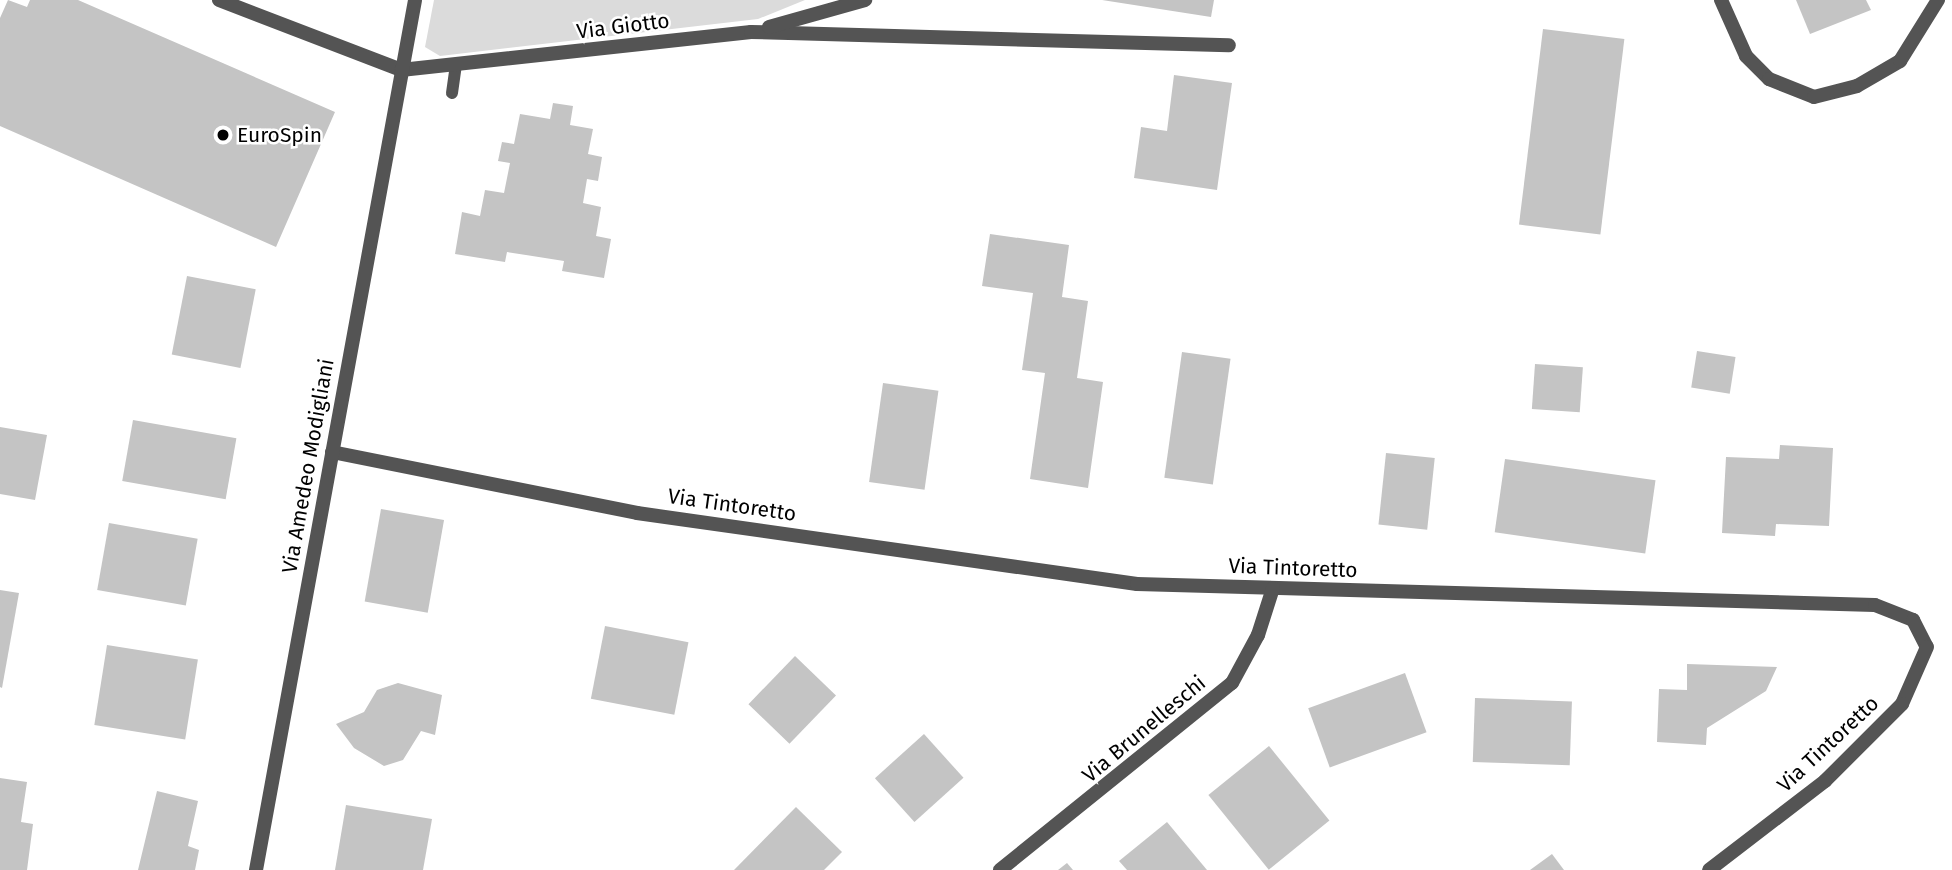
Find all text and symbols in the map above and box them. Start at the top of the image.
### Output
street label: Via Giotto [575,8,671,44]
place label: EuroSpin [237,122,322,148]
marker: EuroSpin [215,127,231,143]
street label: Via Amedeo Modigliani [277,357,339,575]
street label: Via Tintoretto [666,484,798,526]
street label: Via Tintoretto [1228,553,1358,583]
street label: Via Brunelleschi [1077,670,1211,788]
street label: Via Tintoretto [1772,691,1884,797]

